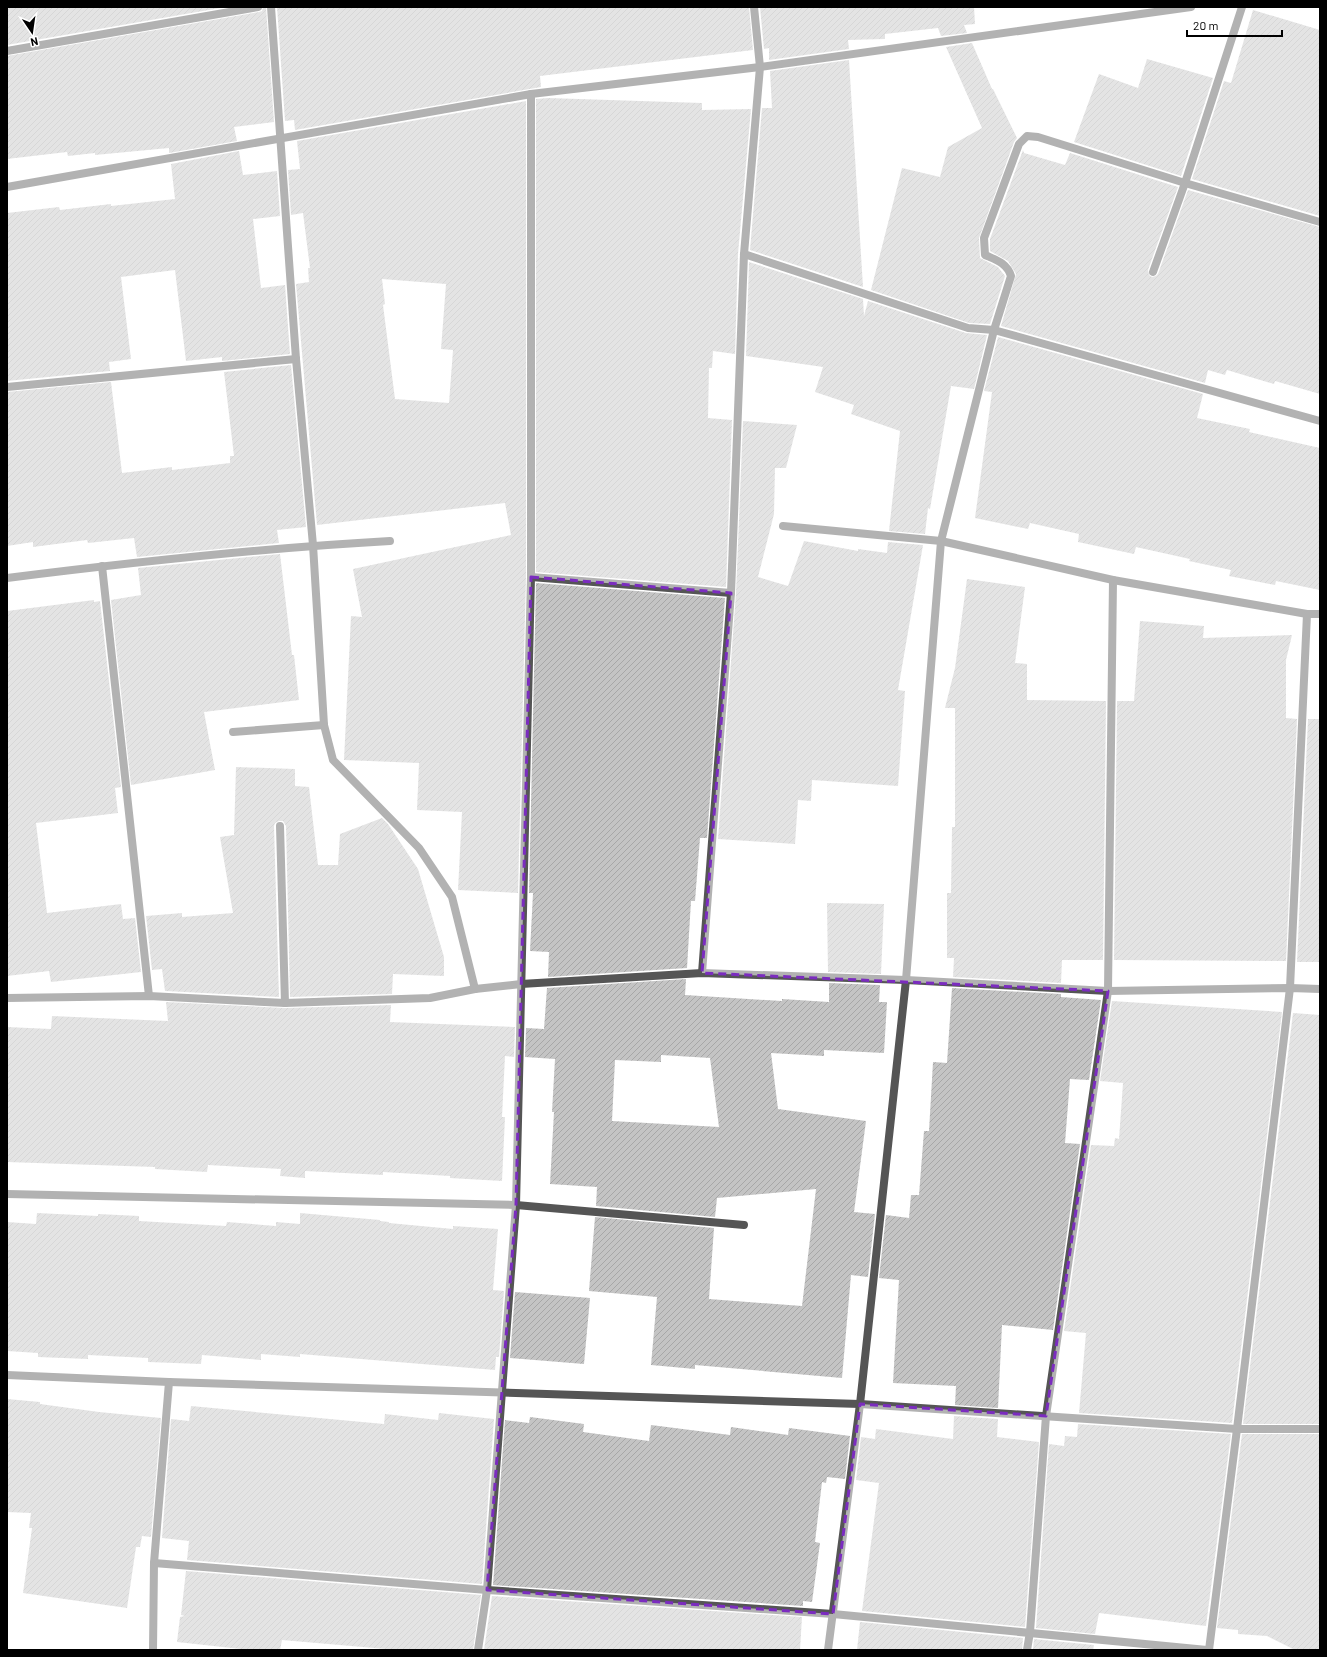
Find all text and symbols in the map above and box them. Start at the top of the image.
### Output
north arrow [12,12,52,52]
scale bar [1187,12,1282,38]
text: 20 m [1193,18,1219,32]
text: N [29,35,39,49]

